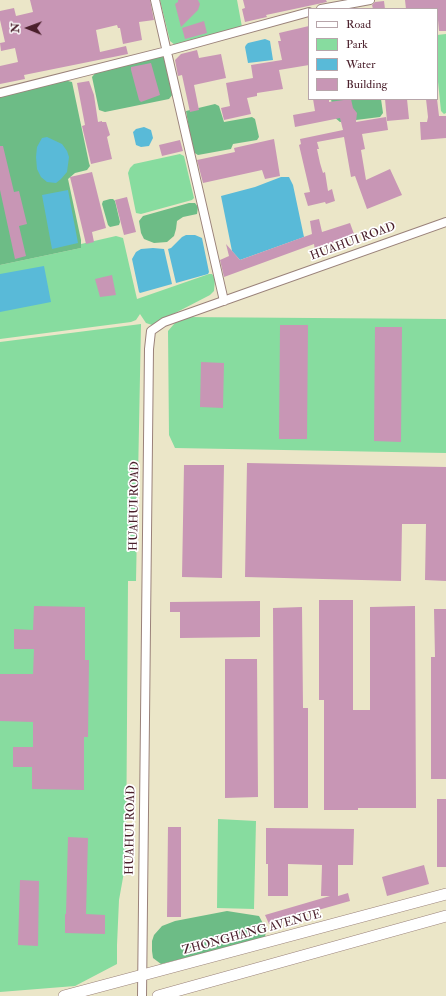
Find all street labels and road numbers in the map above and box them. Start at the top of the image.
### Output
street label: HUAHUI ROAD [308,220,398,264]
street label: HUAHUI ROAD [127,461,143,551]
street label: HUAHUI ROAD [123,785,139,875]
street label: ZHONGHANG AVENUE [181,908,323,958]

